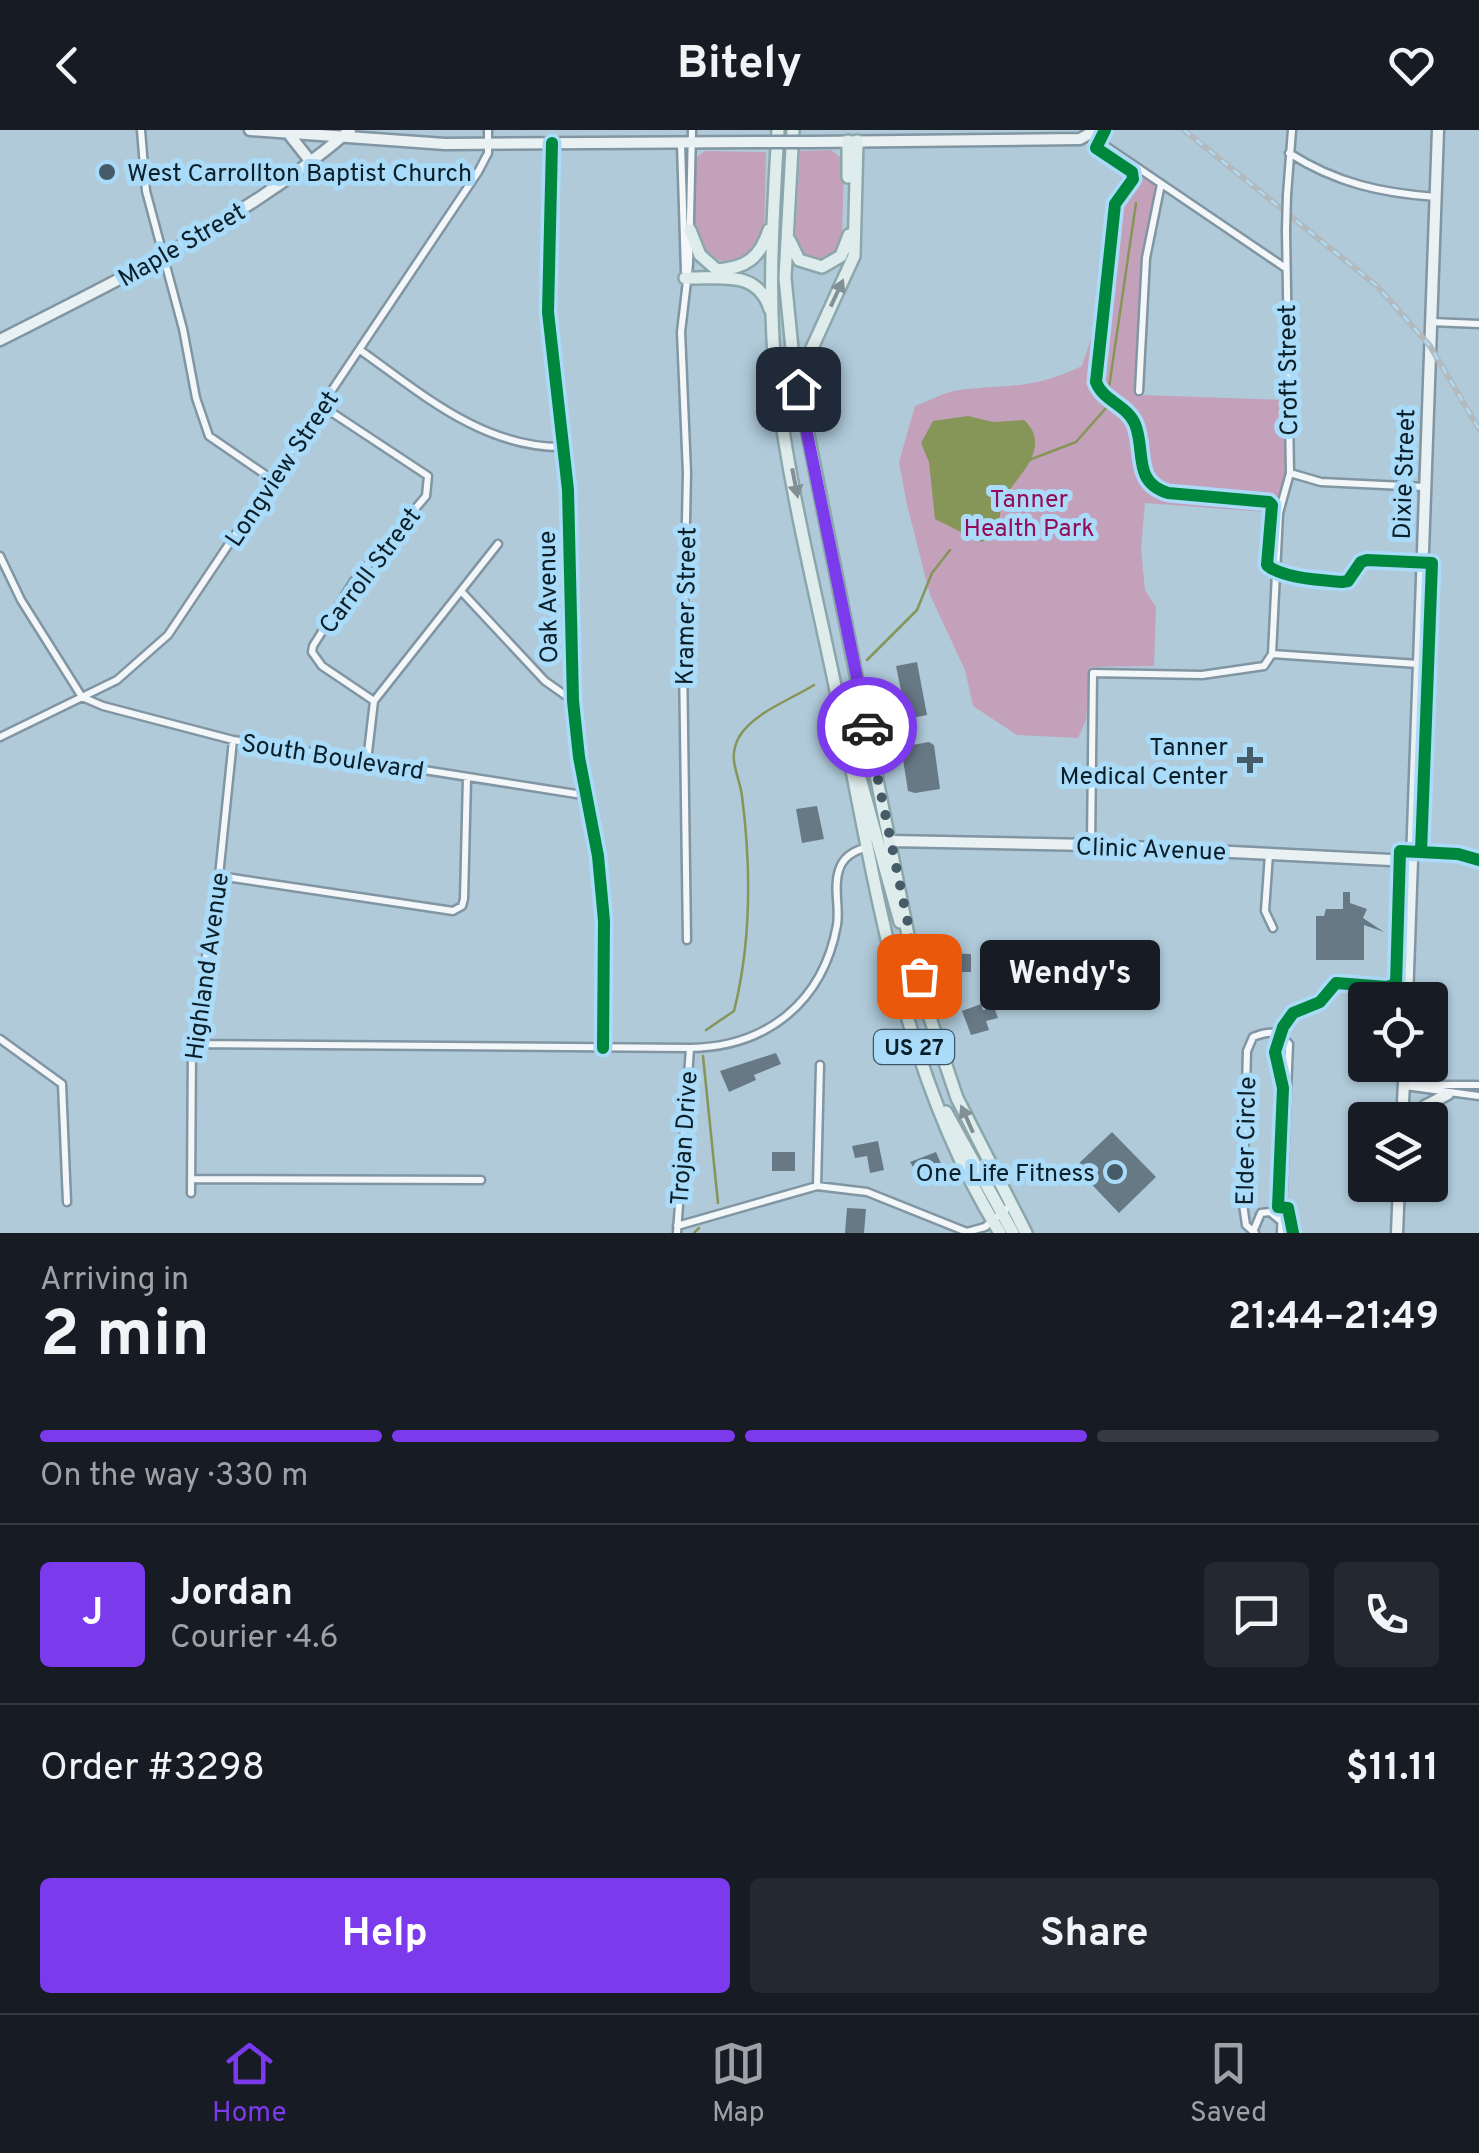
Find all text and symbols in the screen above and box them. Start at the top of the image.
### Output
text: Bitely [677,37,802,94]
icon: back [40,38,95,93]
icon: heart [1384,38,1439,93]
place label: West Carrollton Baptist Church [127,159,472,191]
marker: West Carrollton Baptist Church [96,161,118,183]
street label: Maple Street [113,197,252,296]
one-way arrow [828,278,845,307]
street label: Croft Street [1273,304,1307,436]
pin [756,347,841,432]
icon: home [771,362,826,417]
street label: Longview Street [219,385,348,554]
street label: Dixie Street [1388,408,1424,540]
one-way arrow [787,467,803,498]
park label: Tanner Health Park [963,485,1095,546]
street label: Carroll Street [313,502,429,641]
street label: Kramer Street [671,526,705,686]
street label: Oak Avenue [533,530,567,664]
courier [817,677,917,777]
icon: car [840,700,895,755]
street label: South Boulevard [239,729,426,789]
place label: Tanner Medical Center [1059,733,1228,794]
marker: Tanner Medical Center [1237,747,1263,773]
street label: Clinic Avenue [1075,832,1227,870]
street label: Highland Avenue [180,871,238,1062]
pin [877,934,962,1019]
callout: Wendy's [979,941,1159,1011]
icon: bag [892,949,947,1004]
text: Wendy's [1009,955,1132,995]
map controls [1348,982,1448,1202]
button: locate [1348,982,1448,1082]
road number: US 27 [874,1030,954,1064]
street label: Trojan Drive [665,1070,707,1206]
street label: Elder Circle [1231,1076,1265,1206]
button: layers [1348,1102,1448,1202]
one-way arrow [958,1104,975,1133]
place label: One Life Fitness [916,1159,1095,1191]
marker: One Life Fitness [1104,1161,1126,1183]
text: Arriving in [40,1261,189,1301]
text: 21:44–21:49 [1228,1294,1439,1343]
text: 2 min [40,1297,210,1379]
text: On the way · 330 m [40,1457,308,1497]
button: chat [1204,1562,1309,1667]
button: phone [1334,1562,1439,1667]
text: Jordan [170,1570,293,1619]
text: J [82,1590,103,1639]
text: Courier · 4.6 [170,1619,339,1659]
text: Order #3298 [40,1745,265,1794]
text: $11.11 [1346,1745,1439,1794]
button: Help [40,1878,730,1993]
button: Share [750,1878,1439,1993]
tab: Home [212,2036,286,2132]
tab: Map [711,2036,766,2132]
tab: Saved [1190,2036,1267,2132]

